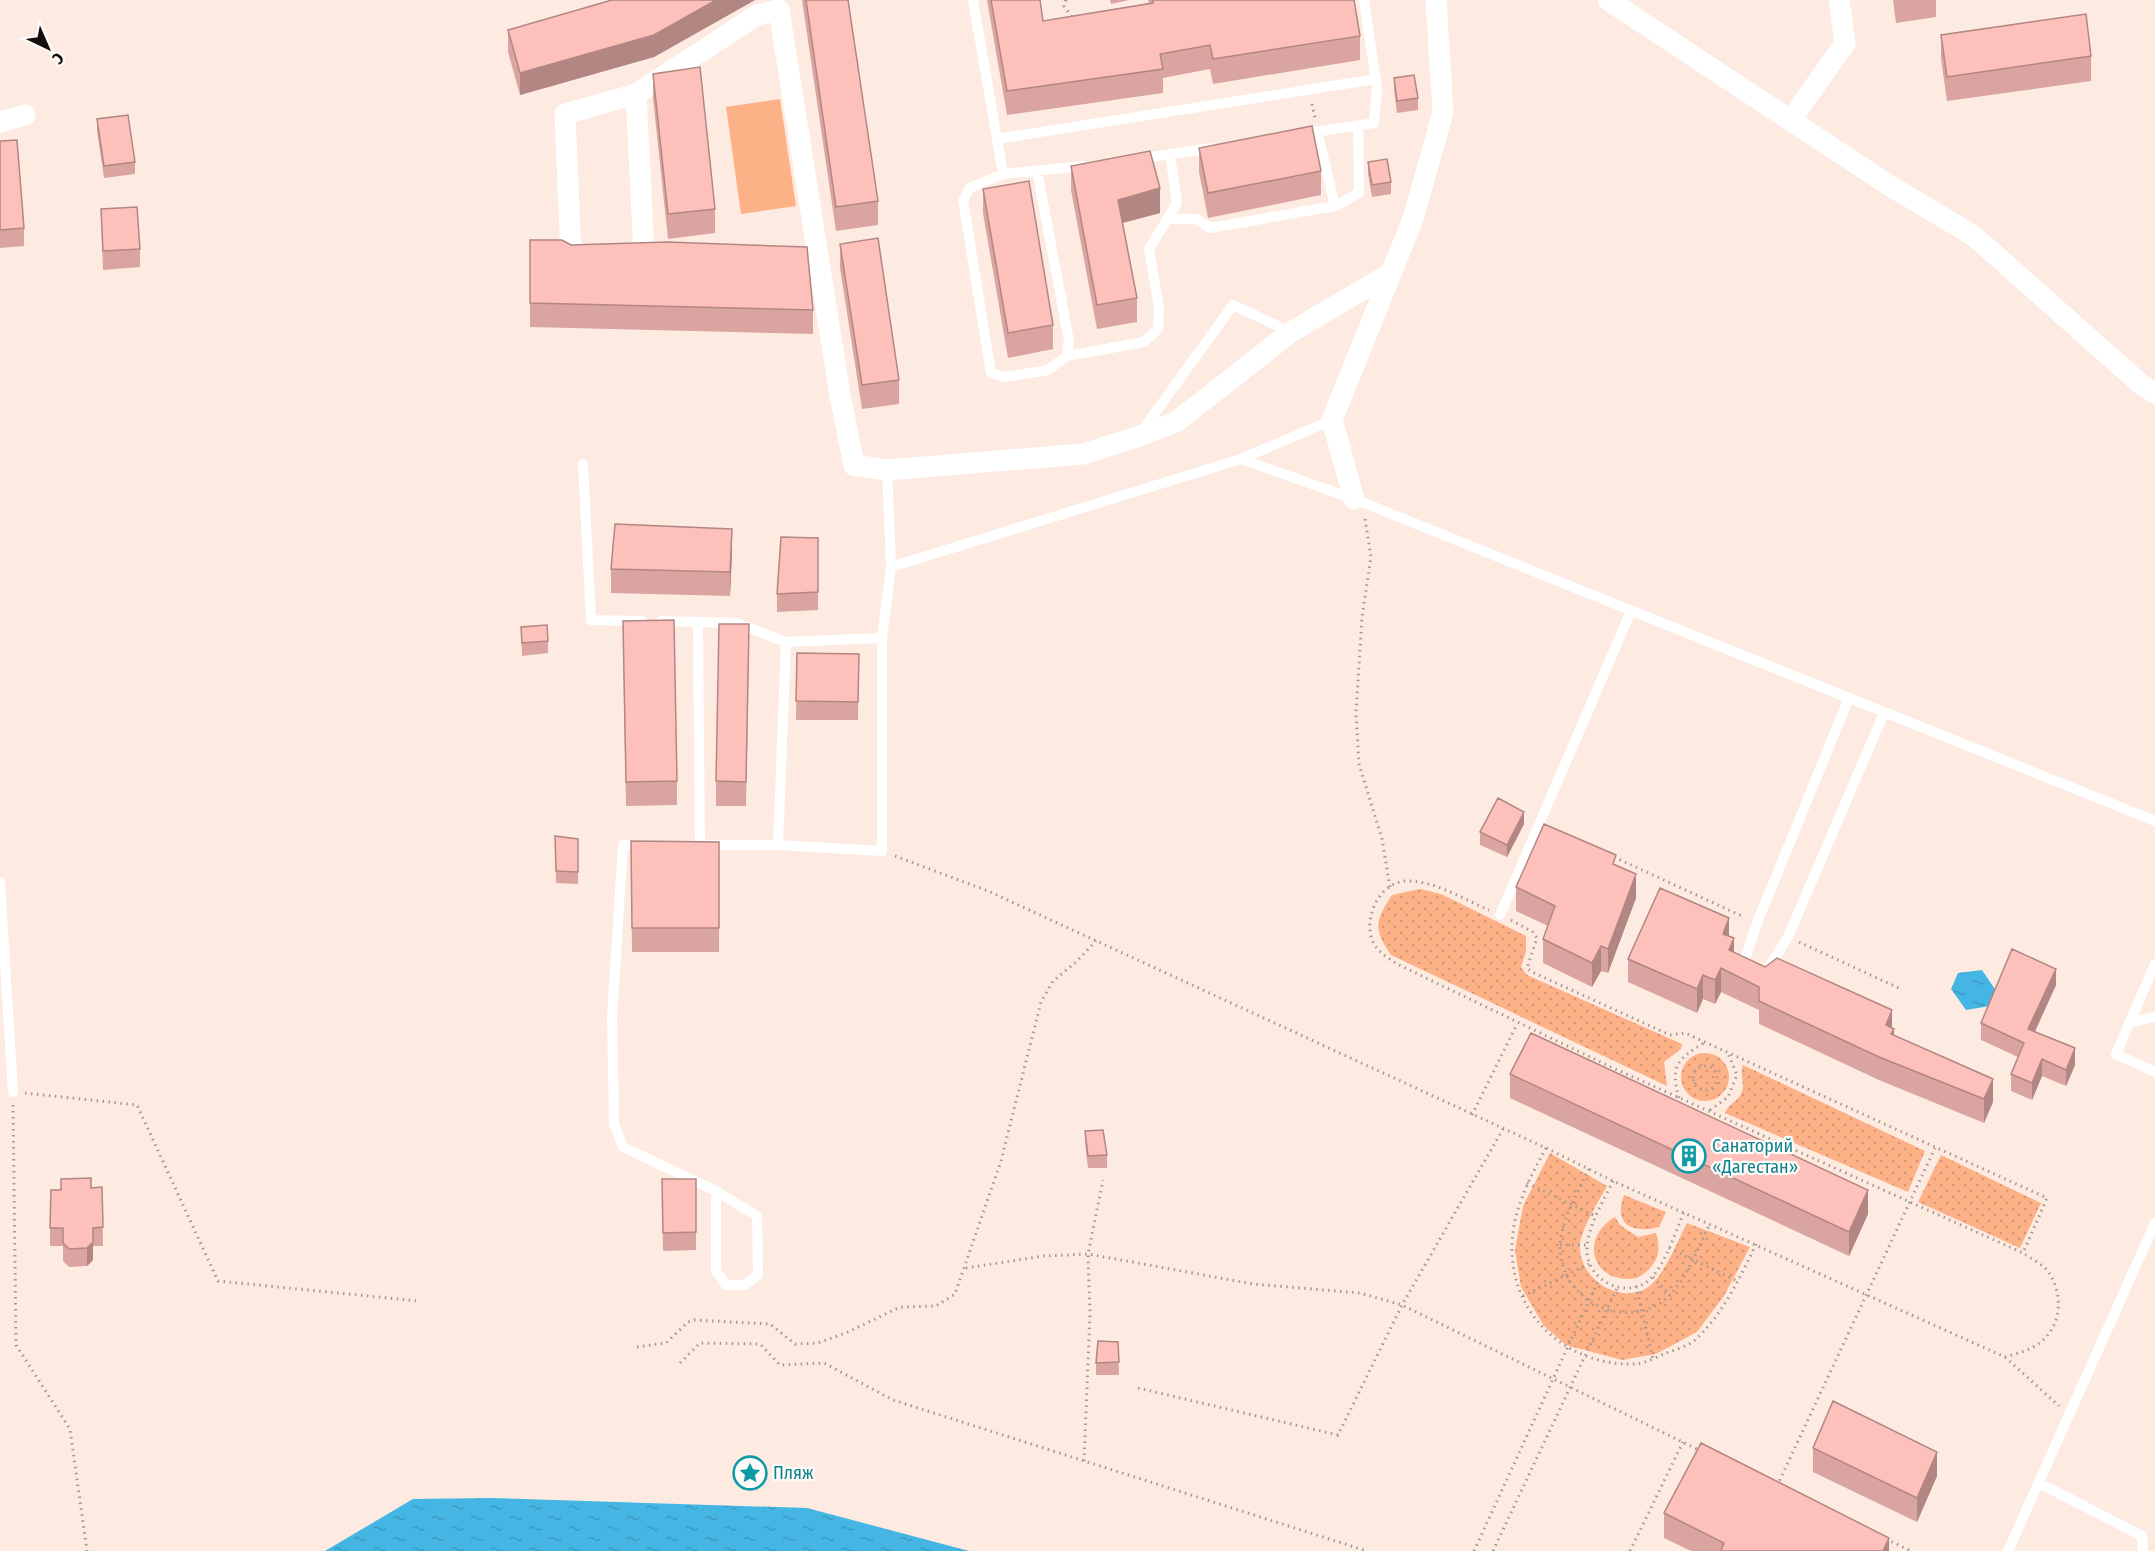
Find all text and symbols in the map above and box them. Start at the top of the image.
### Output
north arrow [18,18,78,78]
text: С [48,49,68,69]
place label: Санаторий «Дагестан» [1712,1135,1798,1178]
building icon: Санаторий «Дагестан» [1671,1138,1707,1174]
place icon: Пляж [732,1455,768,1491]
place label: Пляж [773,1462,814,1484]

